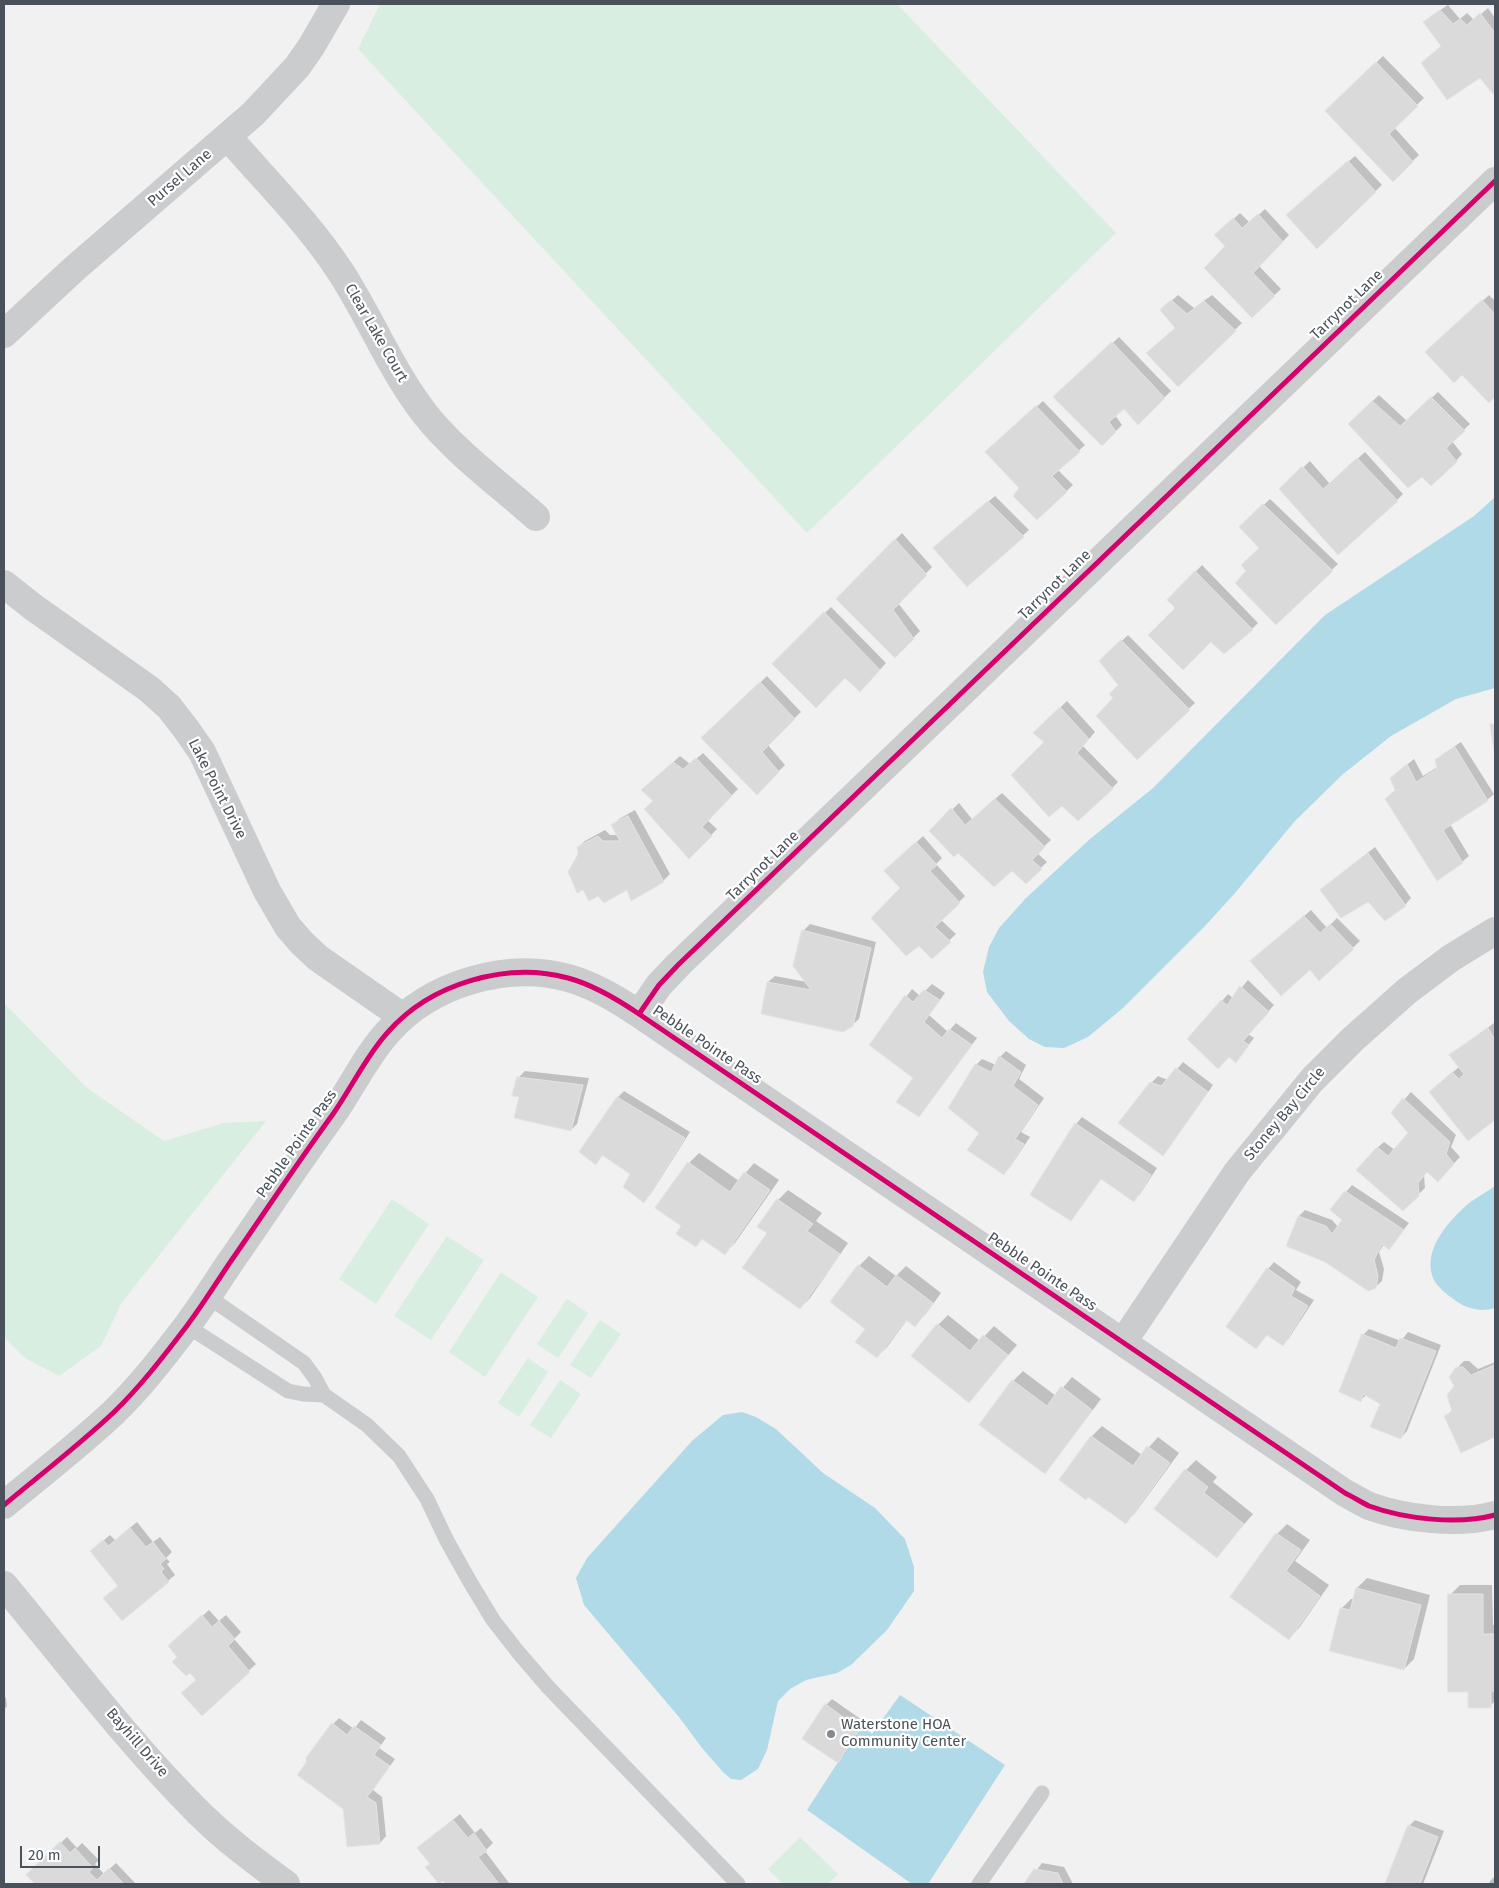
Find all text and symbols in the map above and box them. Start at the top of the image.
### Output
street label: Pursel Lane [144,145,216,211]
street label: Tarrynot Lane [1307,266,1387,344]
street label: Clear Lake Court [341,281,411,385]
street label: Tarrynot Lane [1015,546,1095,624]
street label: Lake Point Drive [184,736,250,842]
street label: Tarrynot Lane [723,827,803,905]
street label: Pebble Pointe Pass [649,1002,765,1088]
street label: Stoney Bay Circle [1241,1064,1329,1164]
street label: Pebble Pointe Pass [253,1086,341,1202]
street label: Pebble Pointe Pass [984,1229,1100,1315]
street label: Bayhill Drive [102,1705,172,1781]
place label: Waterstone HOA Community Center [841,1716,966,1751]
marker: Waterstone HOA Community Center [825,1728,837,1740]
scale bar [22,1836,102,1868]
text: 20 m [28,1846,61,1864]

